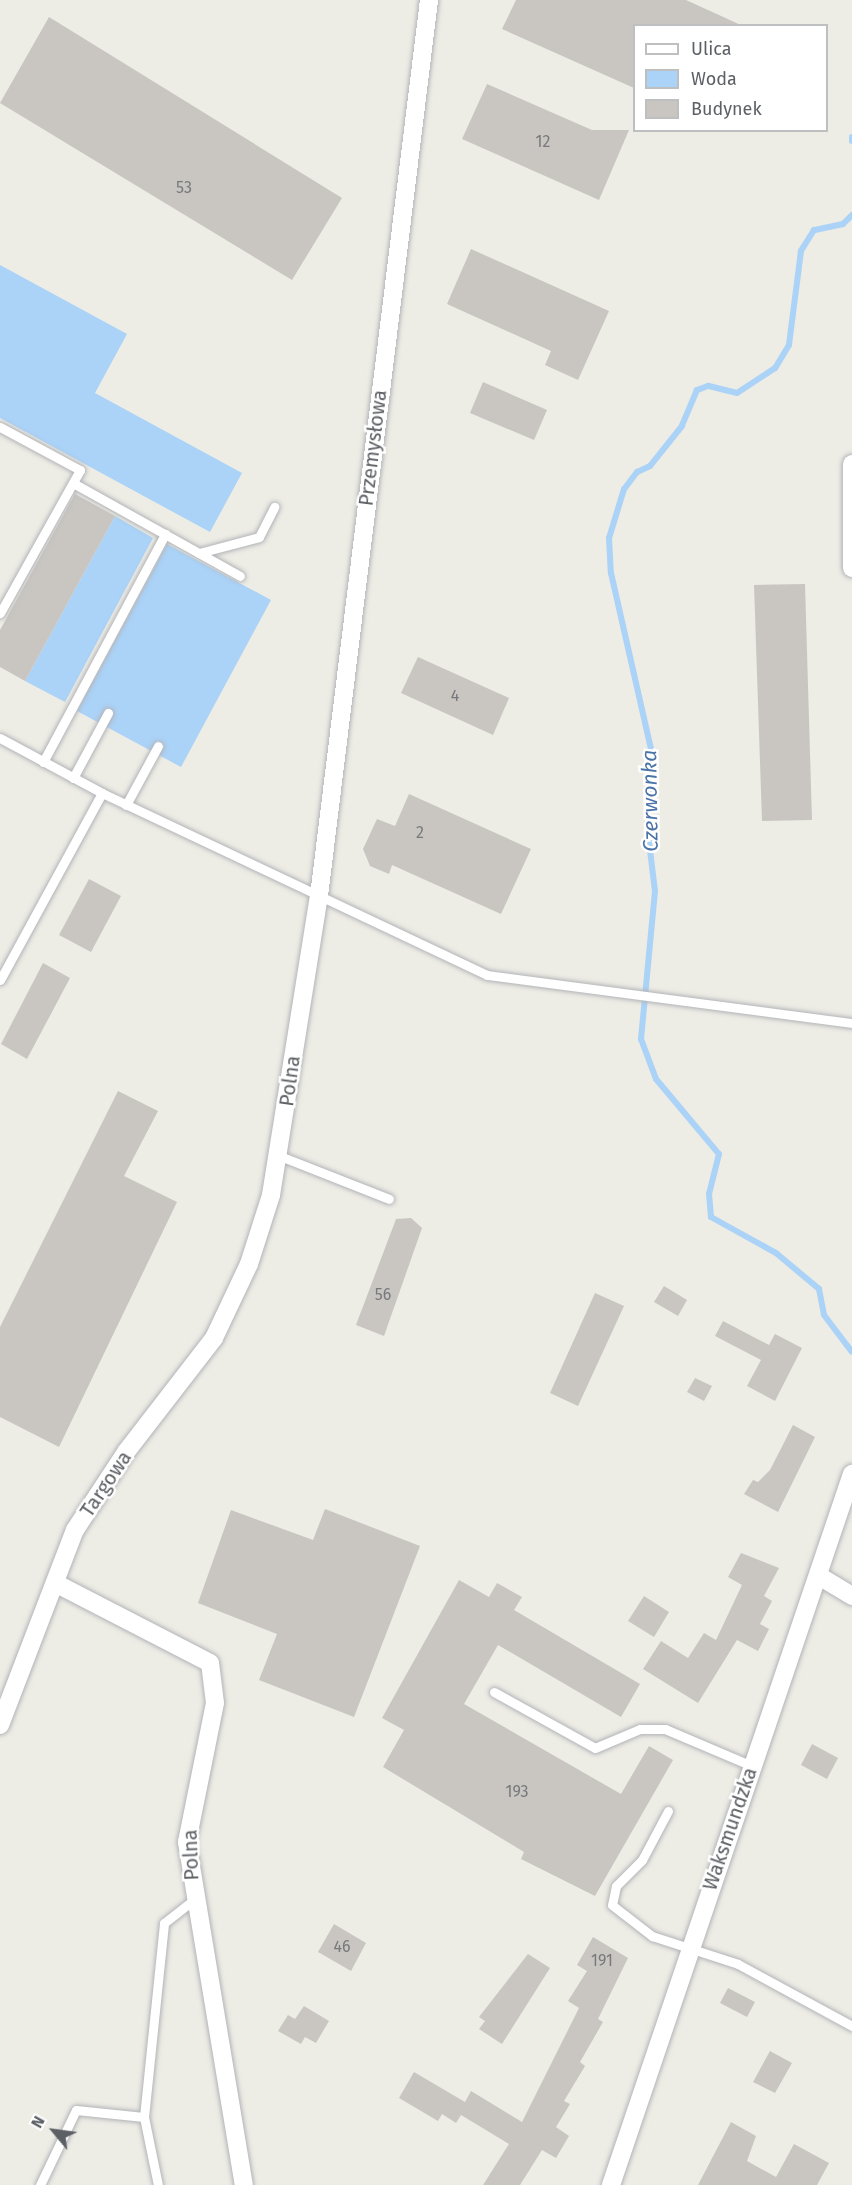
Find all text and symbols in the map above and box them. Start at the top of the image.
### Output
legend [633,24,828,132]
text: Ulica [691,38,731,60]
text: Woda [691,68,737,90]
text: Budynek [691,98,762,120]
house number: 12 [536,132,550,152]
house number: 53 [176,178,192,198]
street label: Przemysłowa [354,389,392,507]
house number: 4 [451,686,459,706]
water label: Czerwonka [637,750,663,852]
house number: 2 [416,823,424,843]
street label: Polna [275,1054,305,1108]
house number: 56 [375,1285,391,1305]
street label: Targowa [75,1446,137,1522]
street label: Waksmundzka [698,1764,762,1894]
house number: 193 [506,1782,528,1802]
street label: Polna [178,1829,204,1881]
house number: 46 [333,1937,351,1957]
house number: 191 [591,1951,613,1971]
north arrow [24,2101,84,2161]
text: N [27,2113,49,2131]

